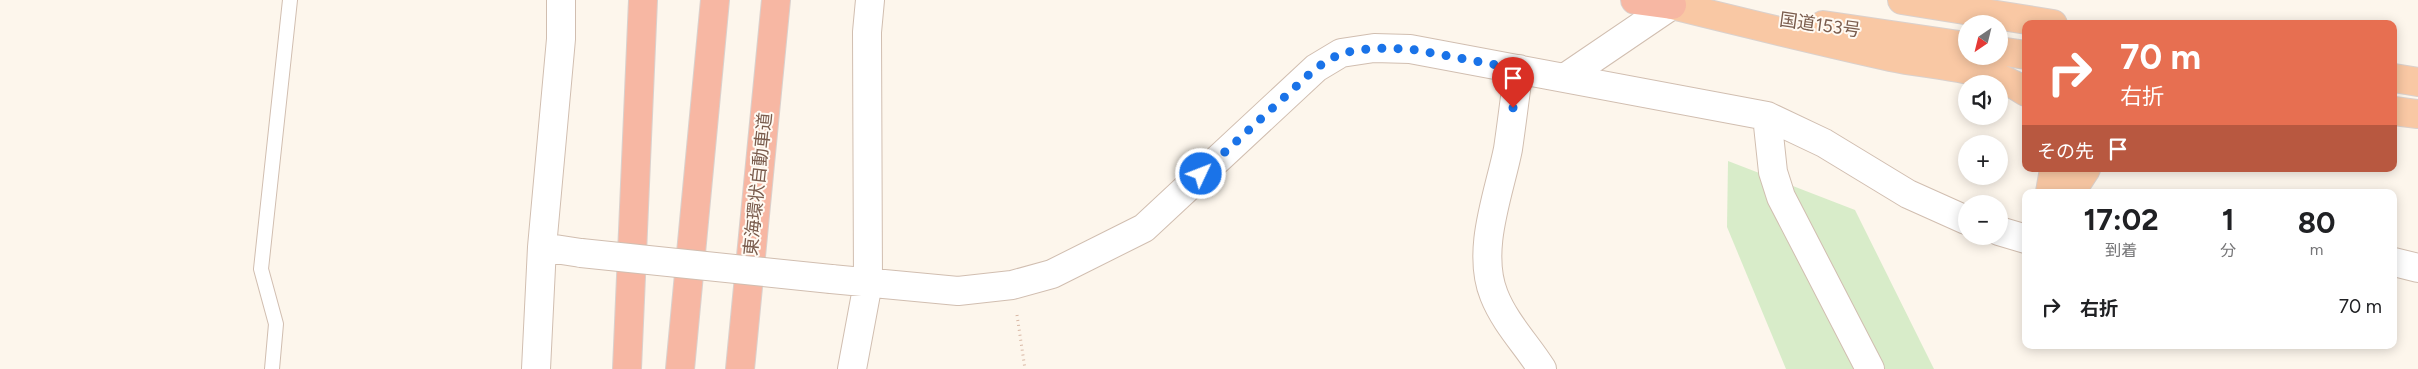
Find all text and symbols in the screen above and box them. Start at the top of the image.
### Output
street label: 国道153号 [1778,8,1862,42]
north arrow [1958,15,2008,65]
map controls [1958,15,2008,245]
text: 70 m [2120,36,2201,78]
icon: right [2037,40,2102,105]
pin [1492,57,1534,108]
icon: arrive [1499,64,1527,92]
button: sound [1958,75,2008,125]
text: 右折 [2120,83,2164,110]
street label: 東海環状自動車道 [740,111,776,257]
button: + [1958,135,2008,185]
icon: arrive [2104,135,2132,163]
text: その先 [2037,140,2094,163]
position arrow [1174,147,1226,199]
button: − [1958,195,2008,245]
text: 17:02 [2083,201,2159,238]
text: 1 [2222,201,2235,238]
text: 80 [2298,204,2335,241]
text: m [2310,240,2323,259]
text: 到着 [2105,241,2137,260]
text: 分 [2220,241,2236,260]
icon: right [2037,293,2065,321]
text: 70 m [2339,295,2382,318]
text: 右折 [2080,297,2118,320]

